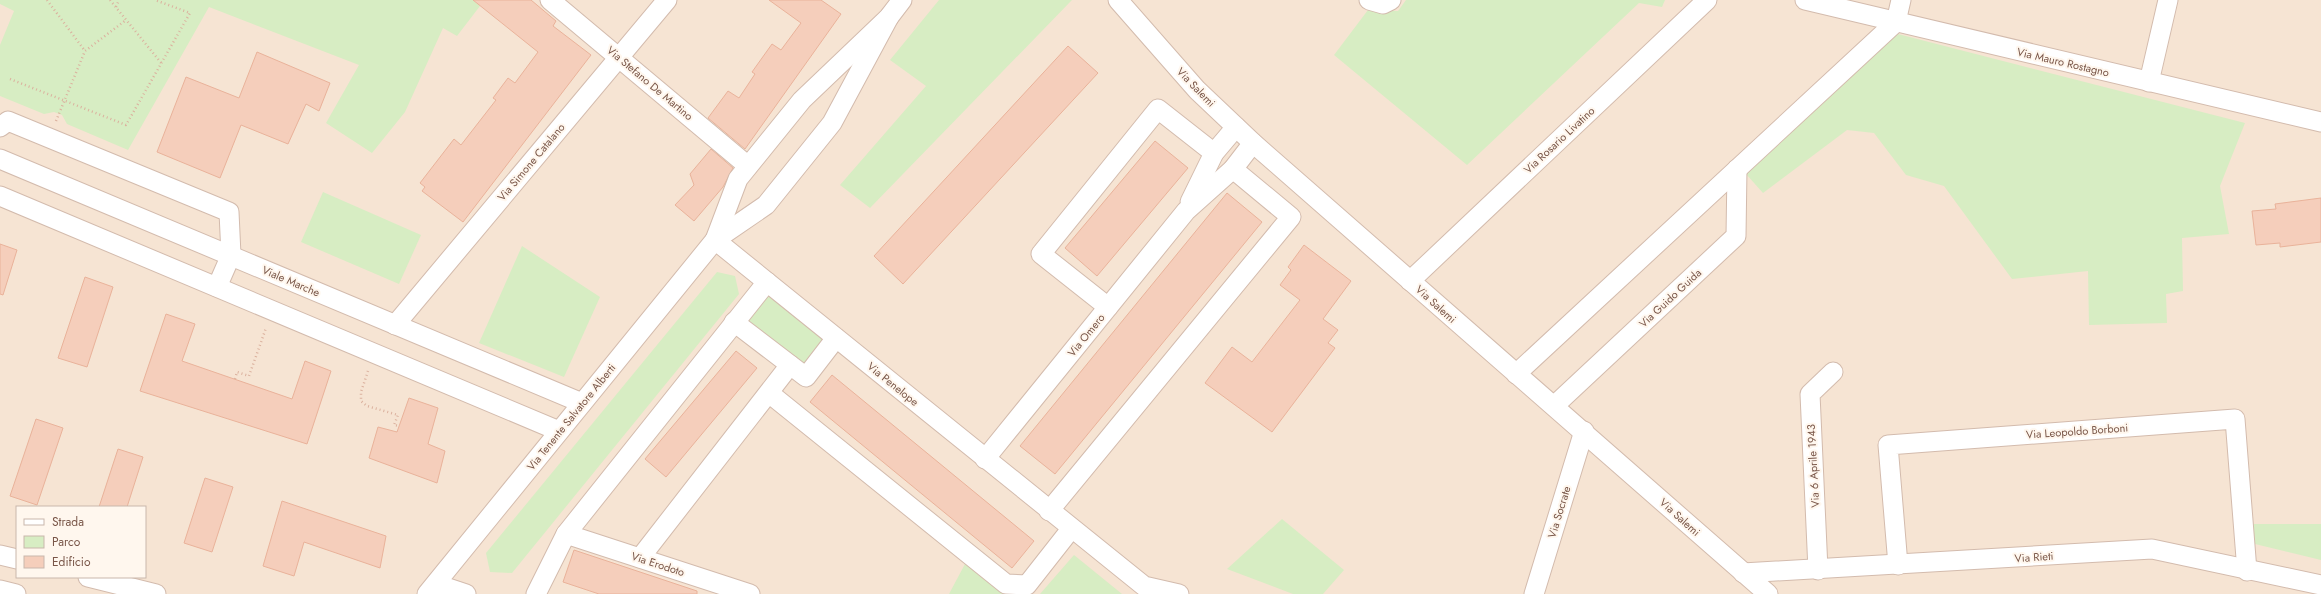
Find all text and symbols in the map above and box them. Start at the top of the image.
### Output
street label: Via Stefano De Martino [603,42,697,124]
street label: Via Mauro Rostagno [2015,44,2111,80]
street label: Via Salemi [1173,64,1219,111]
street label: Via Rosario Livatino [1520,103,1598,177]
street label: Via Simone Catalano [494,120,568,204]
street label: Viale Marche [260,262,323,300]
street label: Via Guido Guida [1635,265,1705,331]
street label: Via Salemi [1412,281,1460,327]
street label: Via Omero [1064,310,1108,360]
street label: Via Penelope [864,358,922,410]
street label: Via Tenente Salvatore Alberti [523,360,619,474]
street label: Via Leopoldo Borboni [2025,419,2129,443]
street label: Via 6 Aprile 1943 [1803,424,1823,508]
street label: Via Socrate [1544,484,1575,540]
street label: Via Salemi [1656,494,1704,540]
legend [16,506,146,578]
text: Strada [52,513,84,531]
text: Parco [52,533,81,551]
street label: Via Erodoto [629,548,687,580]
street label: Via Rieti [2014,548,2054,566]
text: Edificio [52,553,91,571]

